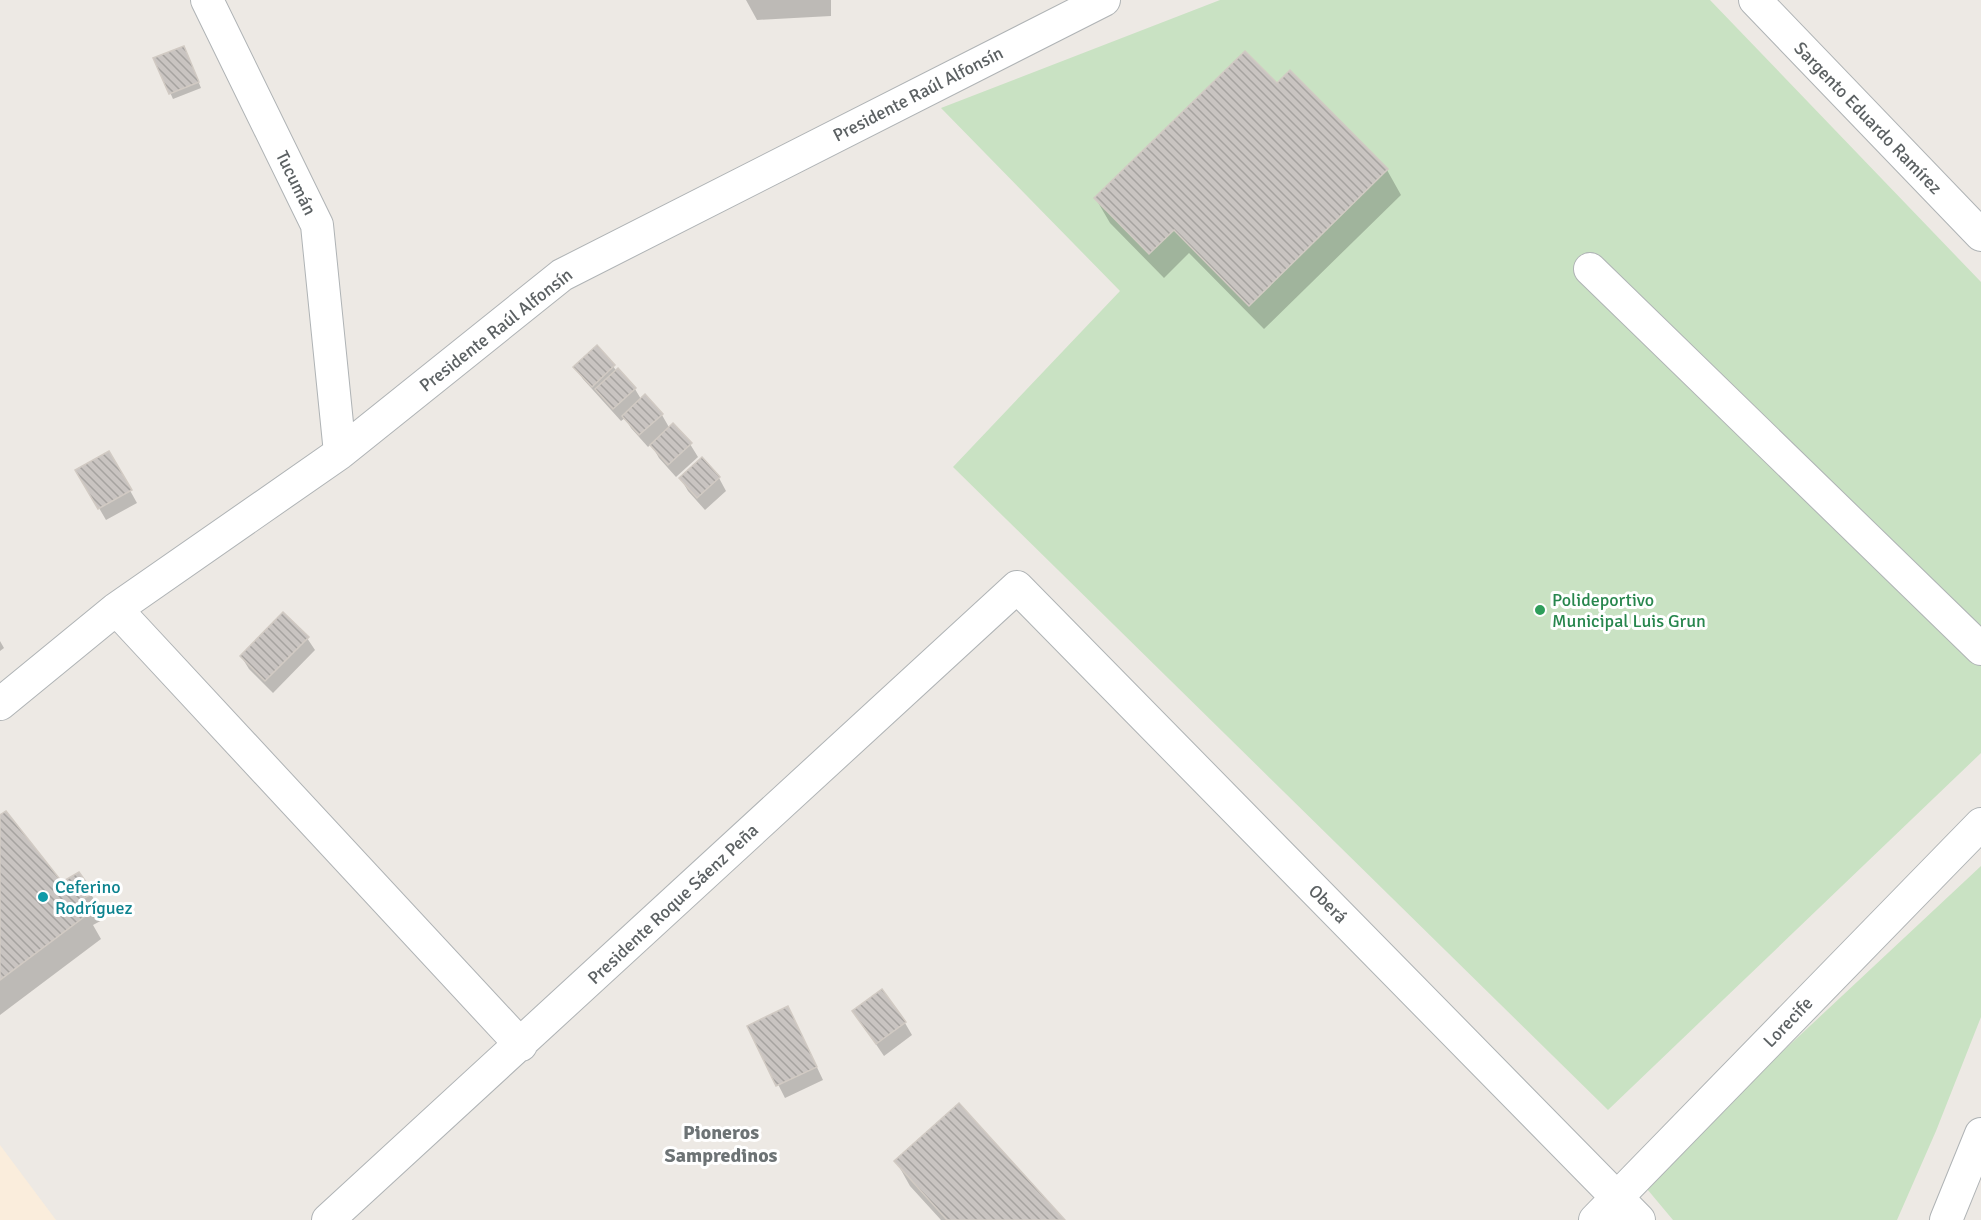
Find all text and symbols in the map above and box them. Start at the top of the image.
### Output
street label: Sargento Eduardo Ramírez [1789,37,1947,199]
street label: Presidente Raúl Alfonsín [829,42,1007,146]
street label: Tucumán [271,147,321,219]
street label: Presidente Raúl Alfonsín [415,263,577,397]
place label: Polideportivo Municipal Luis Grun [1552,589,1706,632]
marker: Polideportivo Municipal Luis Grun [1533,603,1547,617]
street label: Presidente Roque Sáenz Peña [583,819,763,989]
place label: Ceferino Rodríguez [55,876,133,919]
street label: Oberá [1304,880,1352,928]
marker: Ceferino Rodríguez [36,890,50,904]
street label: Lorecife [1759,992,1817,1052]
district label: Pioneros Sampredinos [665,1120,778,1168]

